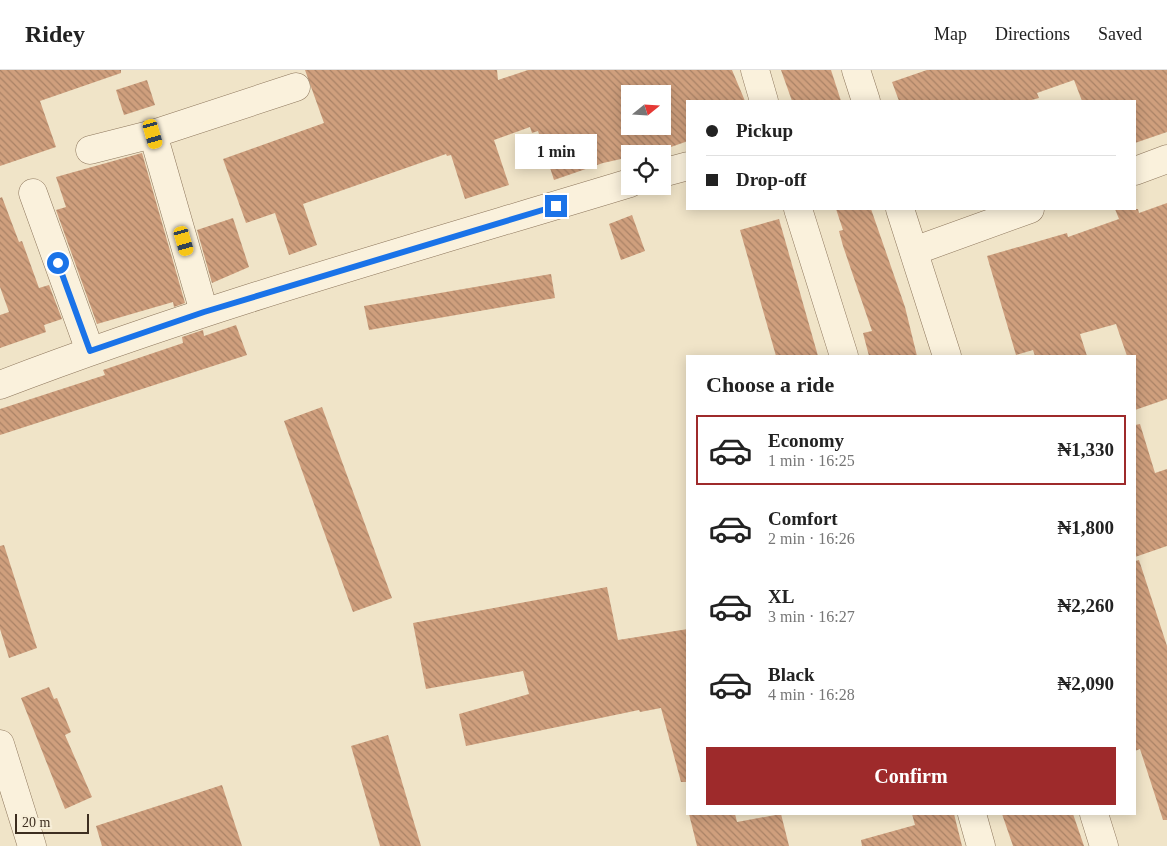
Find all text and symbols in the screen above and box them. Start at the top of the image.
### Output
text: Ridey [25,21,85,47]
text: Map [934,24,967,44]
text: Directions [995,24,1070,44]
text: Saved [1098,24,1142,44]
north arrow [621,85,671,135]
map controls [621,85,671,195]
car [141,118,164,150]
text: Pickup [736,120,793,141]
callout: 1 min [515,134,597,168]
text: 1 min [537,143,575,160]
button: locate [621,145,671,195]
text: Drop-off [736,169,806,190]
route end [545,195,567,217]
car [172,225,195,257]
route start [47,252,69,274]
text: Choose a ride [706,372,834,397]
icon: car [708,428,753,473]
text: Economy [768,430,844,451]
text: ₦1,330 [1058,439,1114,460]
text: 1 min · 16:25 [768,452,855,469]
icon: car [708,506,753,551]
text: Comfort [768,508,838,529]
text: ₦1,800 [1058,517,1114,538]
text: 2 min · 16:26 [768,530,855,547]
icon: car [708,584,753,629]
text: XL [768,586,794,607]
text: ₦2,260 [1058,595,1114,616]
text: 3 min · 16:27 [768,608,855,625]
icon: car [708,662,753,707]
text: Black [768,664,814,685]
text: ₦2,090 [1058,673,1114,694]
text: 4 min · 16:28 [768,686,855,703]
button: Confirm [706,747,1116,805]
scale bar [15,811,89,834]
text: 20 m [22,815,50,830]

